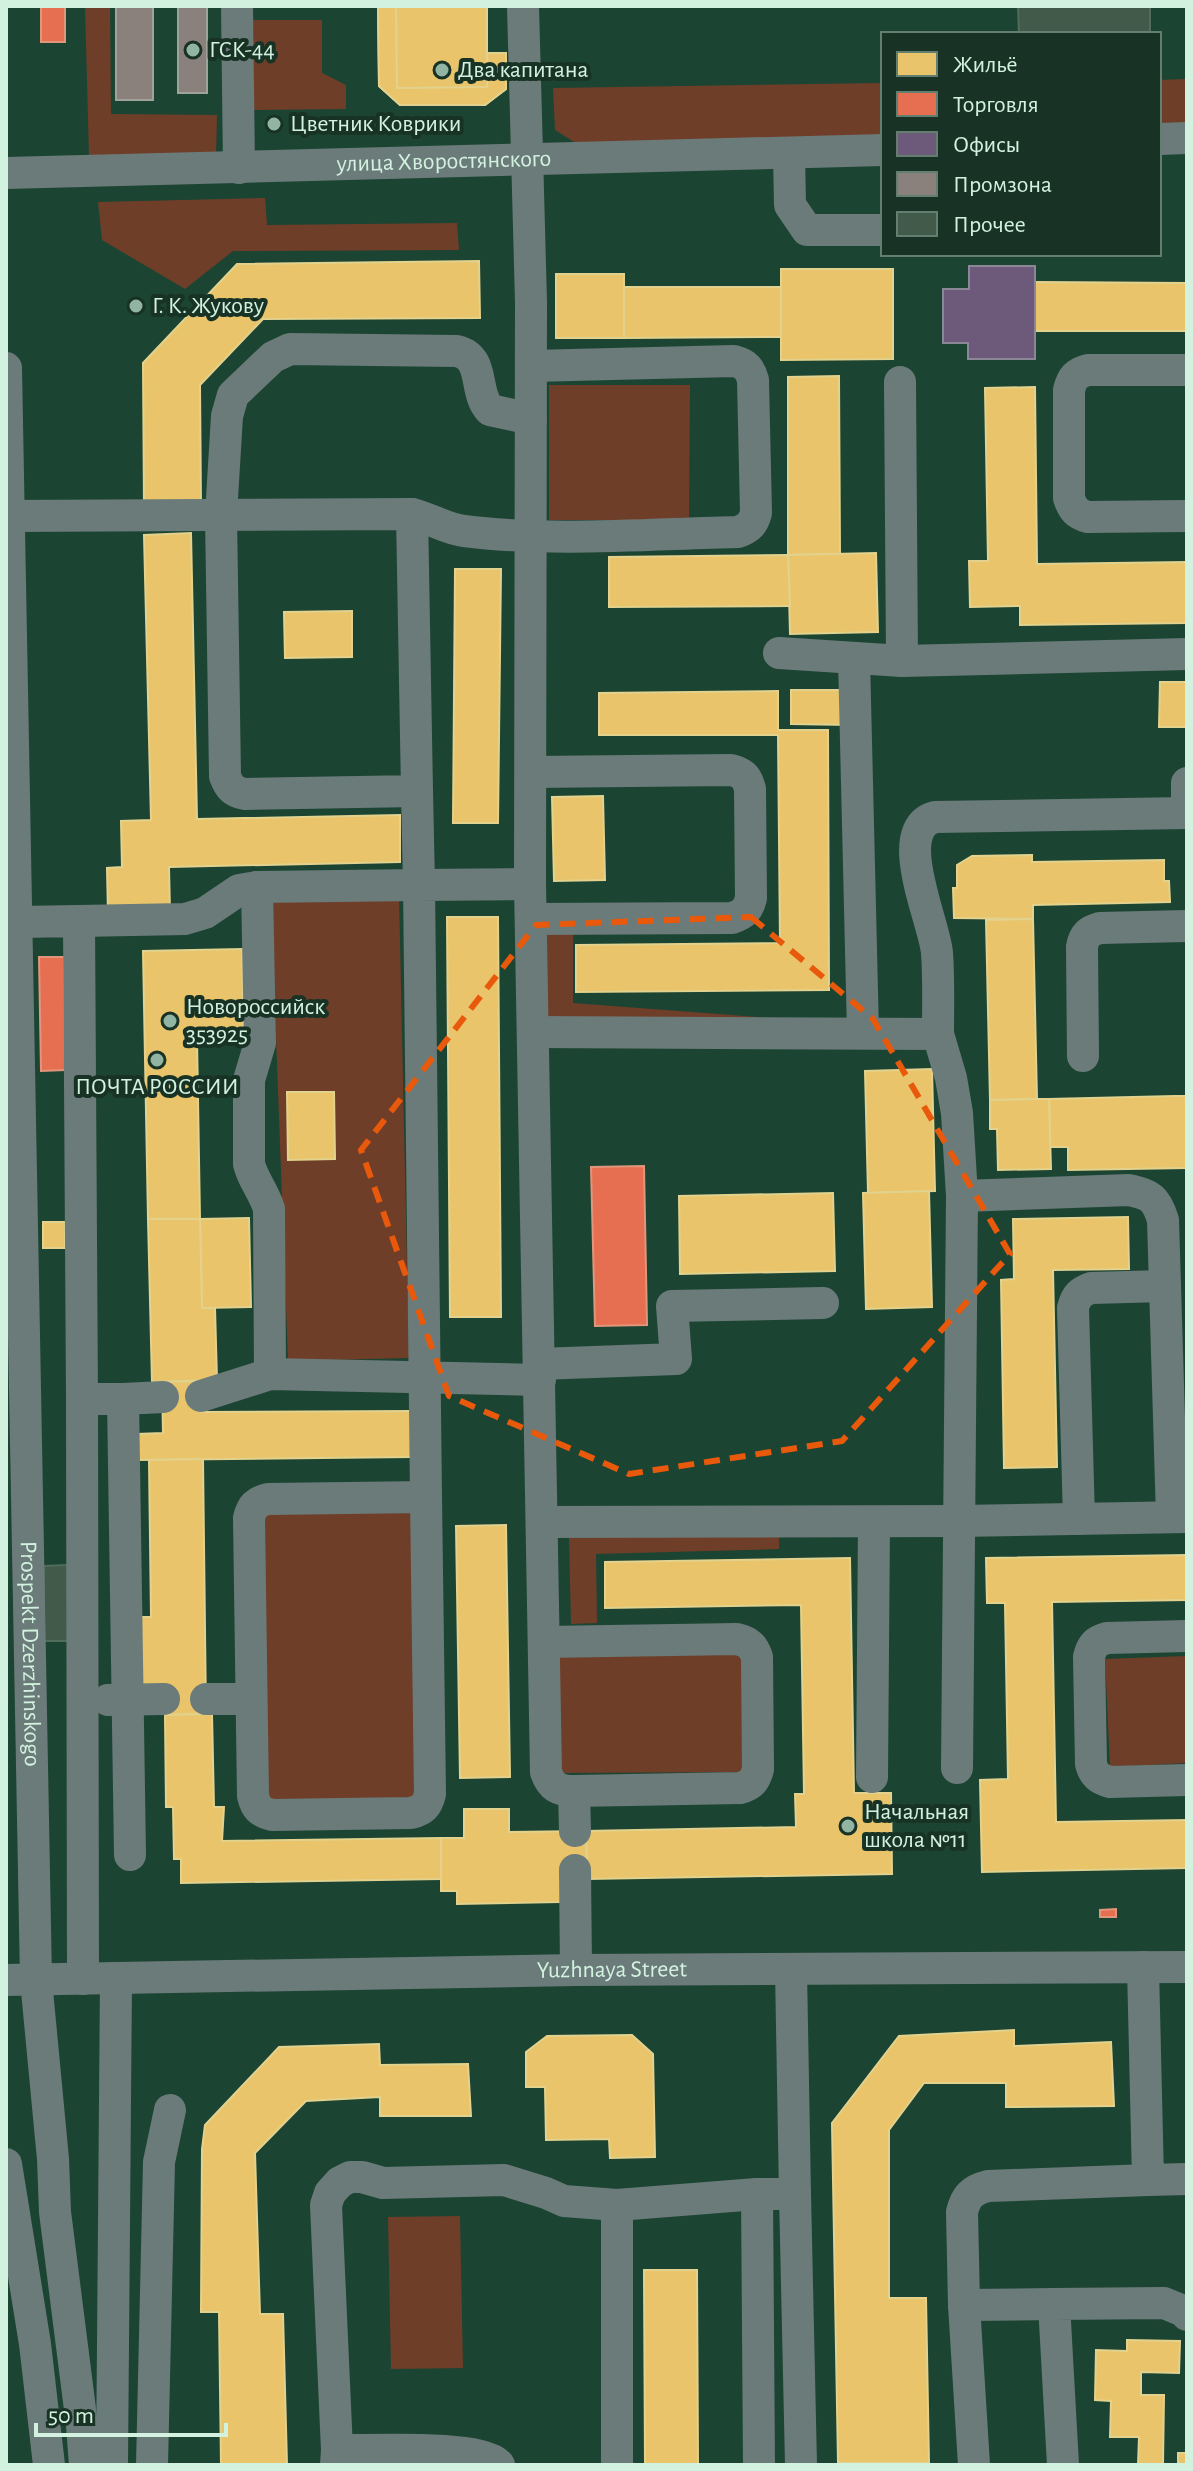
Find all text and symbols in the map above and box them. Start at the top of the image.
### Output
legend [881,32,1161,256]
place label: ГСК-44 [209,38,275,62]
marker: ГСК-44 [184,41,202,59]
text: Жильё [953,53,1018,77]
place label: Два капитана [458,58,589,82]
marker: Два капитана [433,61,451,79]
text: Торговля [953,93,1039,117]
place label: Цветник Коврики [290,112,461,136]
marker: Цветник Коврики [265,115,283,133]
text: Офисы [953,133,1020,157]
street label: улица Хворостянского [335,147,551,176]
text: Промзона [953,173,1052,197]
text: Прочее [953,213,1026,237]
place label: Г. К. Жукову [152,294,265,318]
marker: Г. К. Жукову [127,297,145,315]
place label: Новороссийск 353925 [186,995,325,1047]
marker: Новороссийск 353925 [161,1012,179,1030]
marker: ПОЧТА РОССИИ [148,1051,166,1069]
place label: ПОЧТА РОССИИ [75,1075,239,1099]
street label: Prospekt Dzerzhinskogo [16,1541,44,1767]
place label: Начальная школа №11 [864,1800,969,1852]
marker: Начальная школа №11 [839,1817,857,1835]
street label: Yuzhnaya Street [537,1957,687,1983]
scale bar [36,2387,226,2437]
text: 50 m [48,2404,94,2428]

